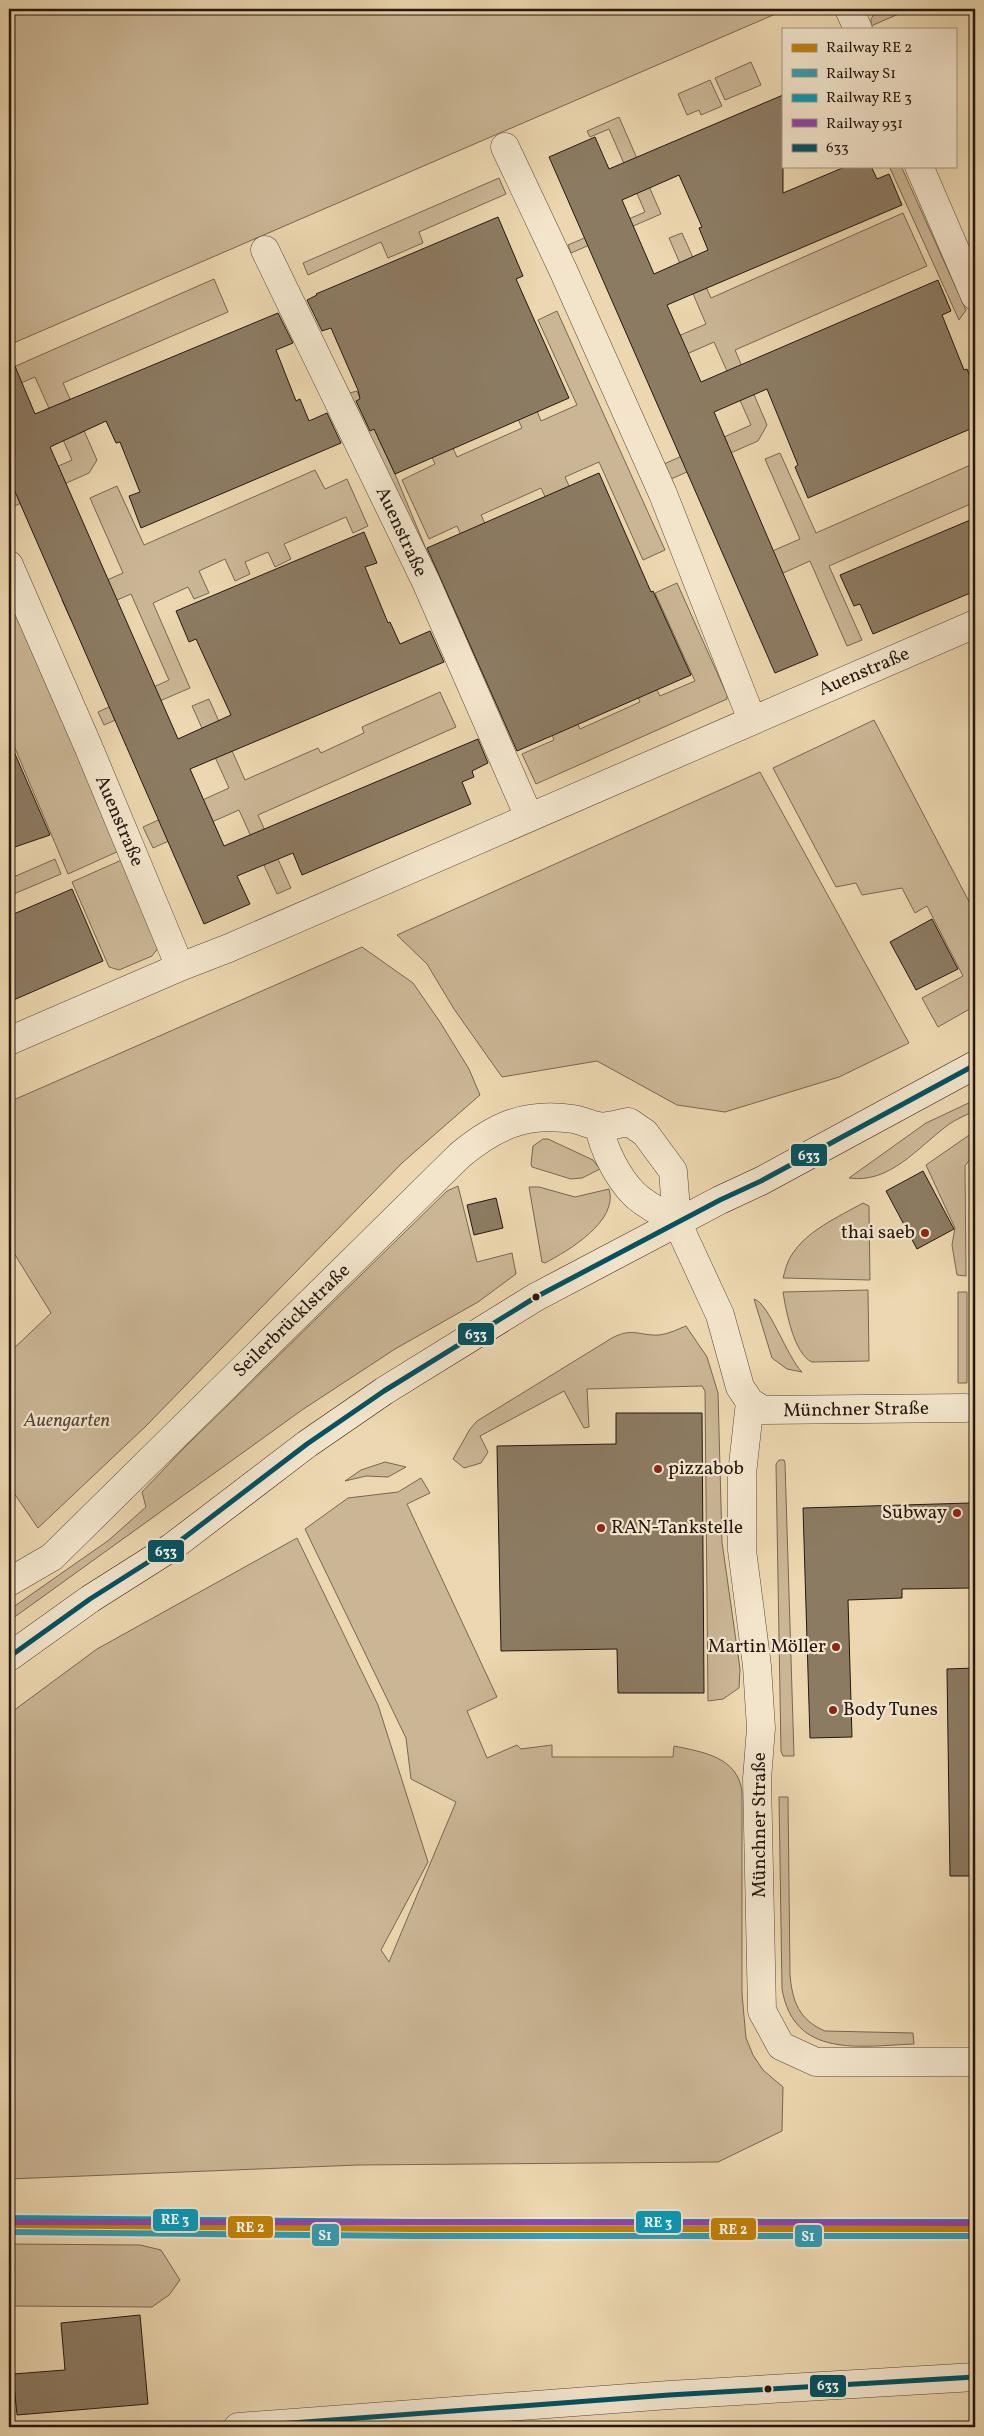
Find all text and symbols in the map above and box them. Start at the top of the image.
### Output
legend [782,28,956,168]
text: Railway RE 2 [826,38,912,59]
text: Railway S1 [826,64,896,85]
text: Railway RE 3 [826,88,912,109]
text: Railway 931 [826,114,903,135]
text: 633 [826,138,849,159]
street label: Auenstraße [369,483,433,581]
street label: Auenstraße [814,641,914,703]
street label: Auenstraße [88,771,150,871]
line badge: 633 [790,1143,828,1167]
text: 633 [798,1147,820,1166]
place label: thai saeb [841,1220,915,1246]
marker: thai saeb [919,1227,931,1239]
street label: Seilerbrücklstraße [228,1258,356,1384]
unlabelled marker [531,1292,541,1302]
line badge: 633 [457,1322,495,1346]
text: 633 [465,1326,487,1345]
street label: Münchner Straße [783,1396,929,1424]
park label: Auengarten [23,1408,110,1434]
place label: pizzabob [668,1456,744,1482]
marker: pizzabob [652,1463,664,1475]
place label: Subway [882,1500,947,1526]
marker: Subway [951,1507,963,1519]
place label: RAN-Tankstelle [611,1515,743,1541]
marker: RAN-Tankstelle [595,1522,607,1534]
line badge: 633 [147,1539,185,1563]
text: 633 [155,1543,177,1562]
place label: Martin Möller [708,1634,826,1660]
marker: Martin Möller [830,1641,842,1653]
place label: Body Tunes [843,1697,938,1723]
marker: Body Tunes [827,1704,839,1716]
street label: Münchner Straße [747,1752,773,1898]
line badge: RE 3 [152,2208,199,2232]
line badge: RE 3 [635,2210,682,2234]
text: RE 3 [161,2211,189,2230]
text: RE 3 [644,2214,672,2233]
line badge: RE 2 [227,2215,274,2239]
line badge: RE 2 [710,2217,757,2241]
text: RE 2 [236,2219,264,2238]
text: RE 2 [719,2221,747,2240]
line badge: S1 [311,2223,340,2247]
line badge: S1 [794,2224,823,2248]
text: S1 [318,2227,332,2246]
text: S1 [801,2228,815,2247]
line badge: 633 [809,2374,847,2398]
text: 633 [817,2377,839,2396]
unlabelled marker [763,2384,773,2394]

